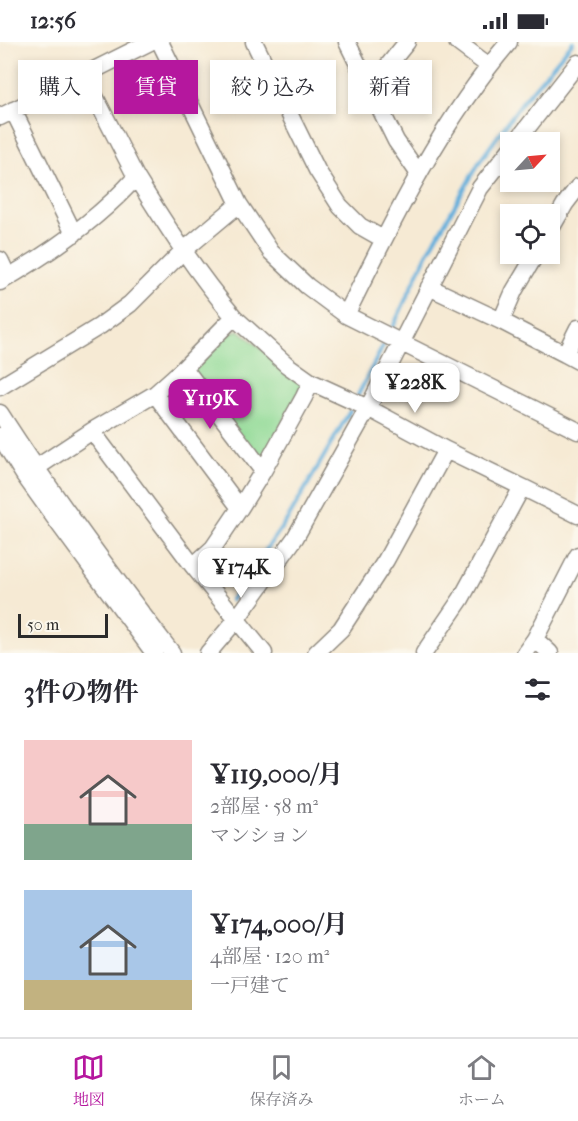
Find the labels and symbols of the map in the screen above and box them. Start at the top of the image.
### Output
north arrow [500,132,560,192]
pin: ¥228K [373,363,457,414]
pin: ¥119K [168,379,252,430]
pin: ¥174K [199,548,283,599]
scale bar [18,611,108,638]

